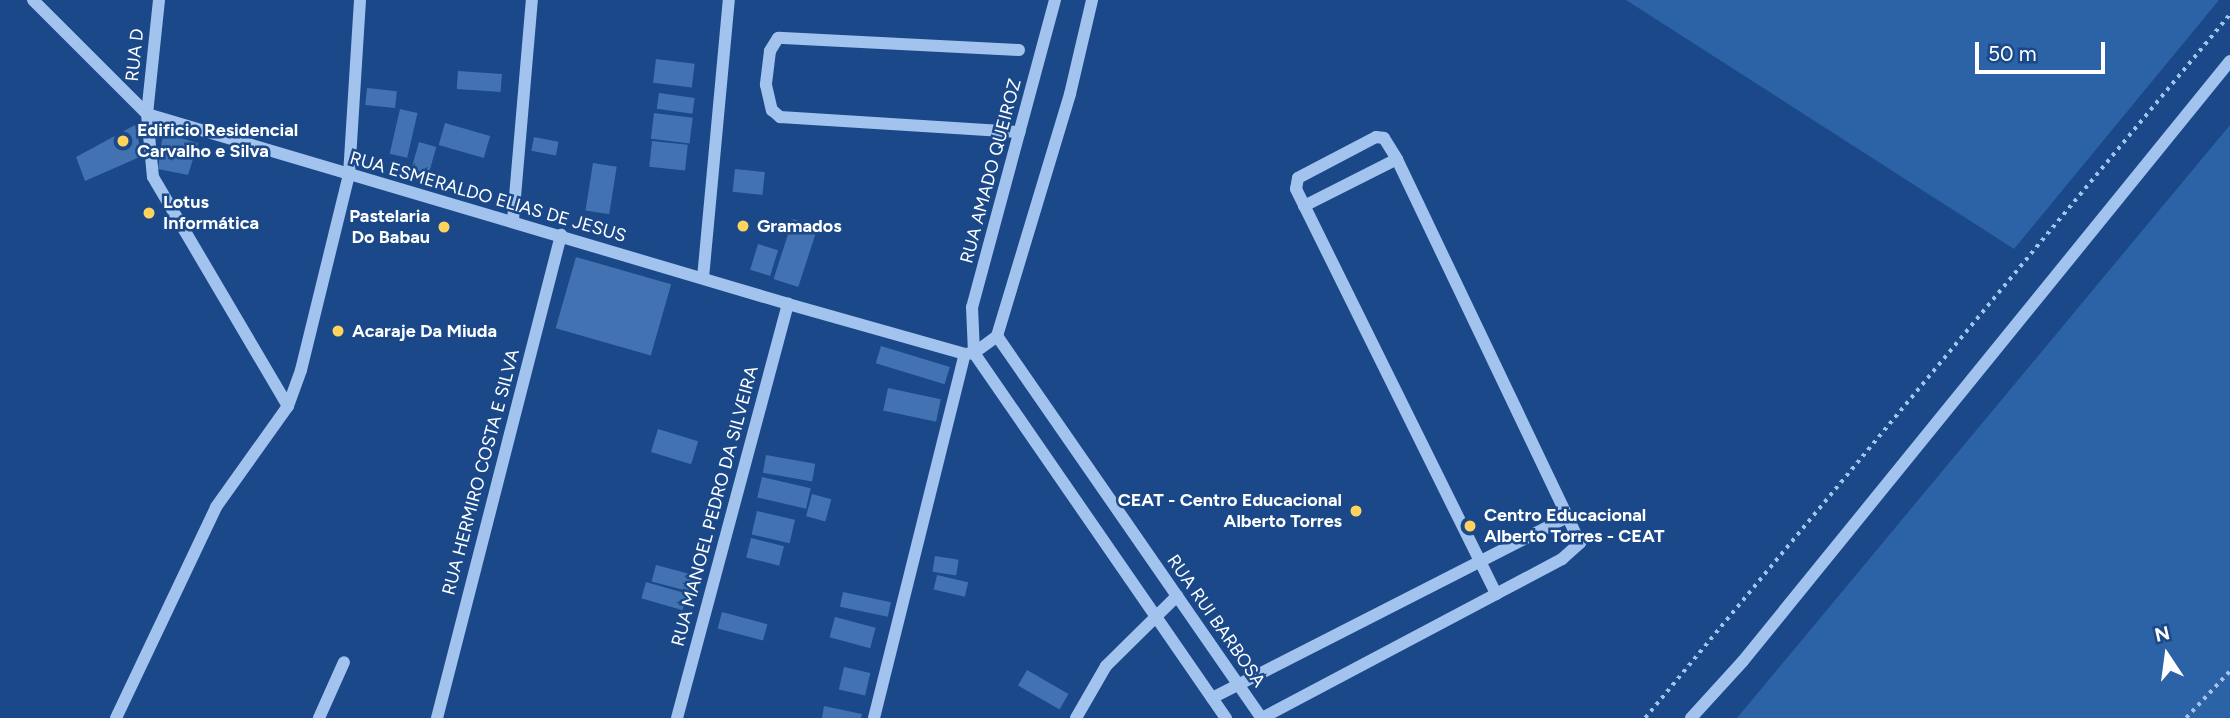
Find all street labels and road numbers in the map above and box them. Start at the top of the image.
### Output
street label: RUA D [121,28,149,82]
street label: RUA AMADO QUEIROZ [956,76,1026,266]
street label: RUA ESMERALDO ELIAS DE JESUS [347,147,629,247]
street label: RUA HERMIRO COSTA E SILVA [438,347,524,597]
street label: RUA MANOEL PEDRO DA SILVEIRA [667,363,763,649]
street label: RUA RUI BARBOSA [1162,551,1270,691]

